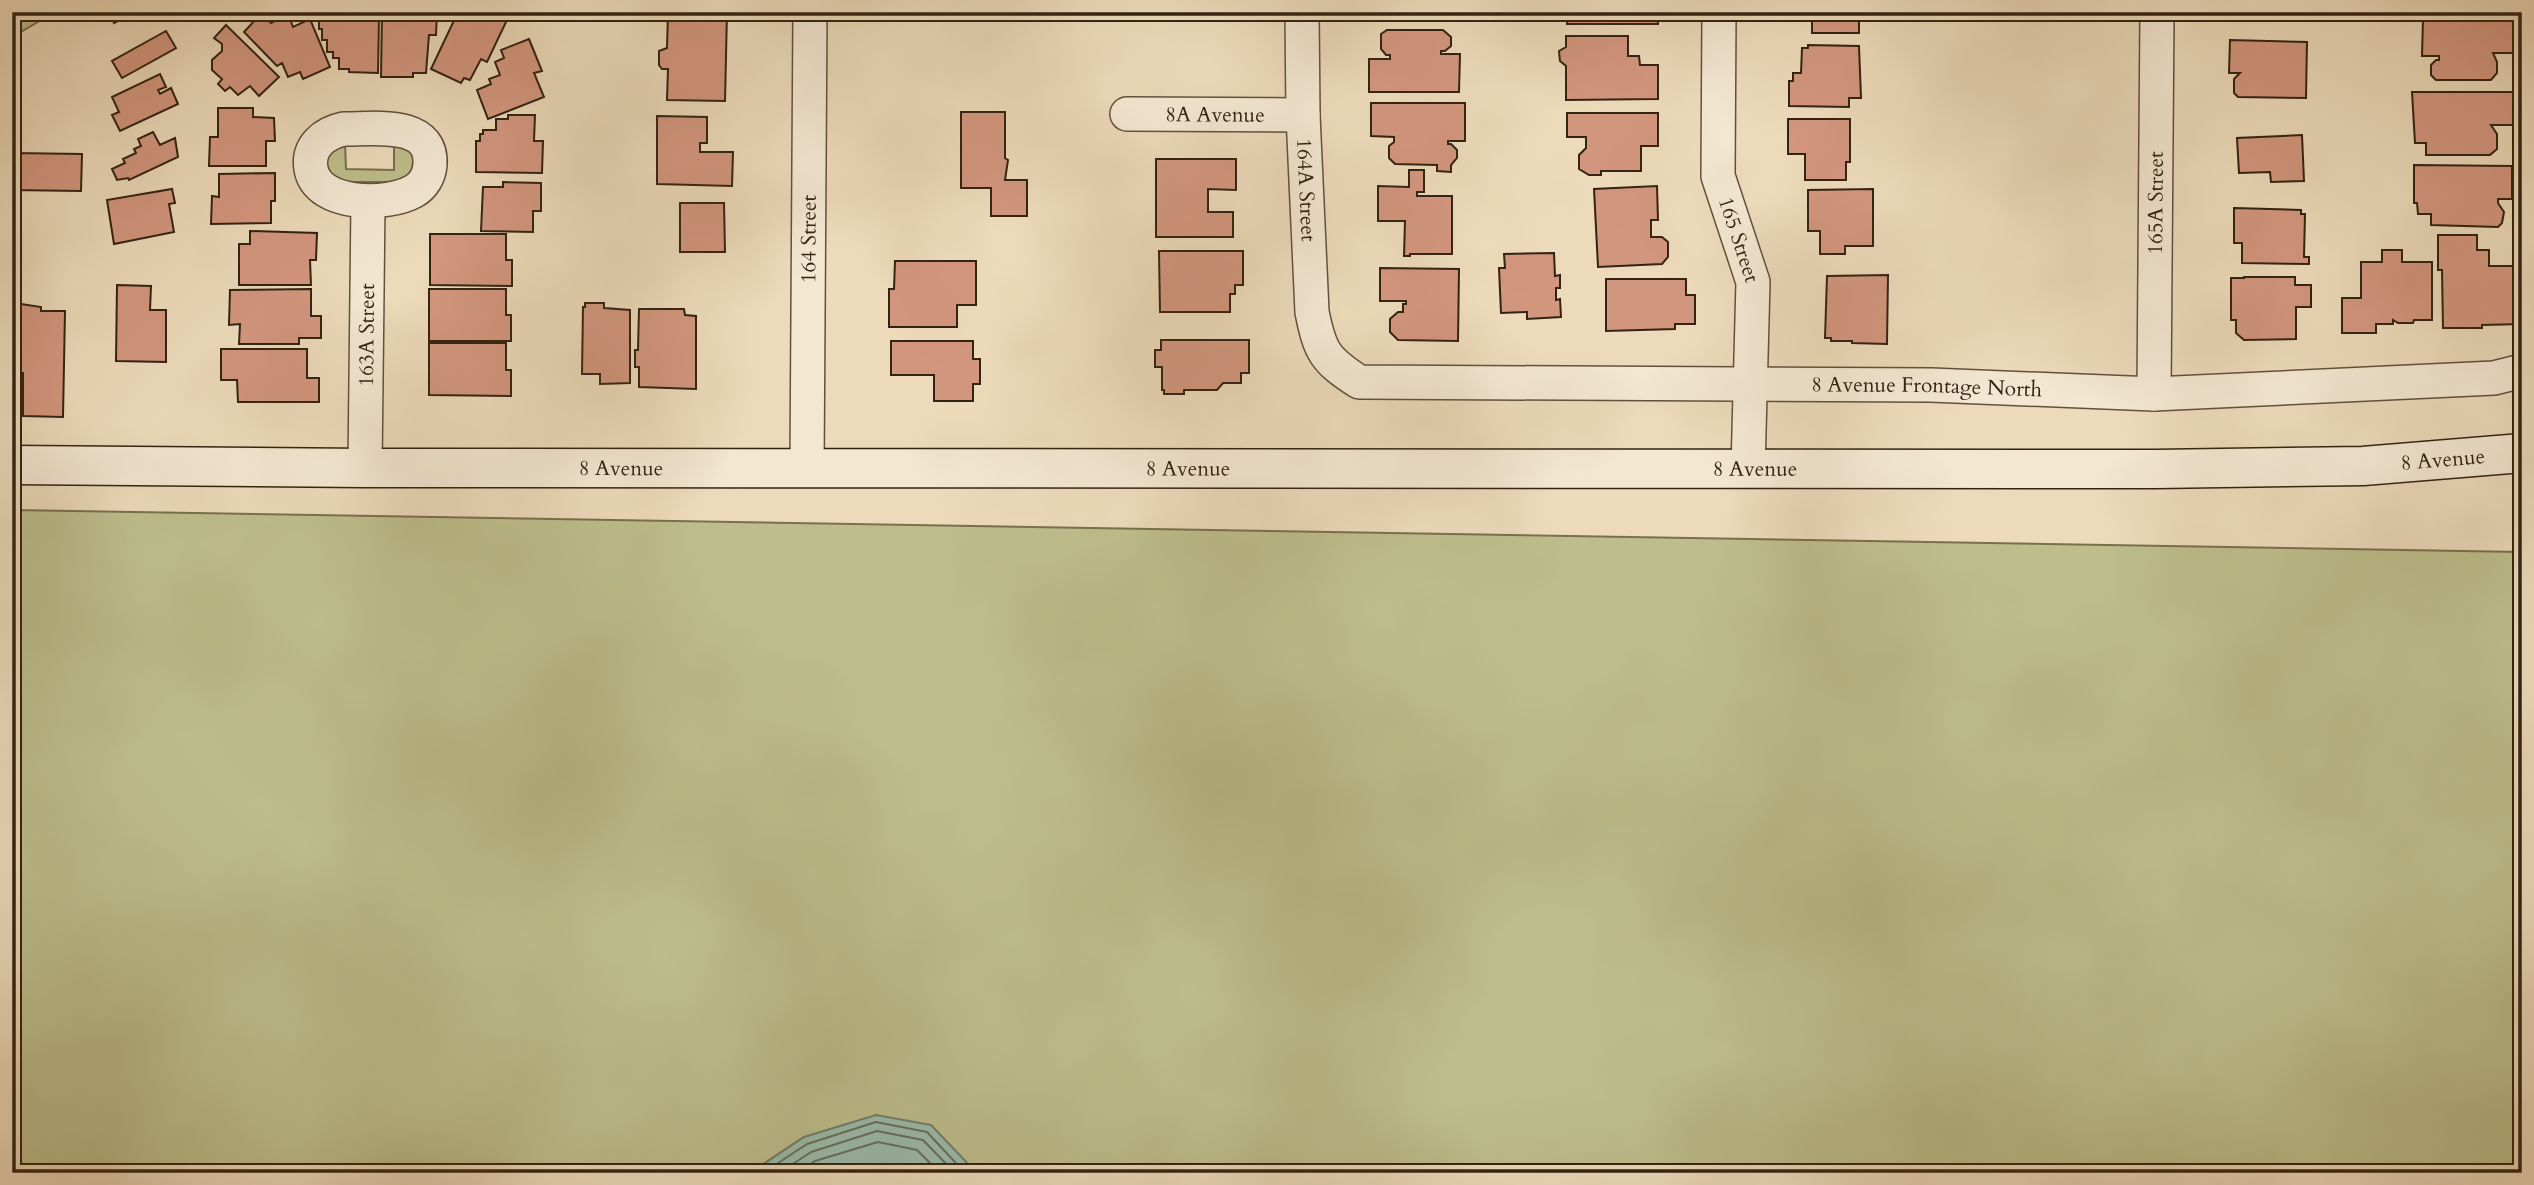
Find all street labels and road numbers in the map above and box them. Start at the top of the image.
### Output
street label: 8A Avenue [1165,100,1265,130]
street label: 164A Street [1289,138,1323,243]
street label: 165A Street [2141,151,2171,255]
street label: 165 Street [1711,193,1766,287]
street label: 164 Street [794,194,824,283]
street label: 163A Street [352,283,382,387]
street label: 8 Avenue Frontage North [1811,370,2043,404]
street label: 8 Avenue [2399,442,2486,478]
street label: 8 Avenue [579,454,663,483]
street label: 8 Avenue [1146,454,1230,483]
street label: 8 Avenue [1713,455,1797,484]

